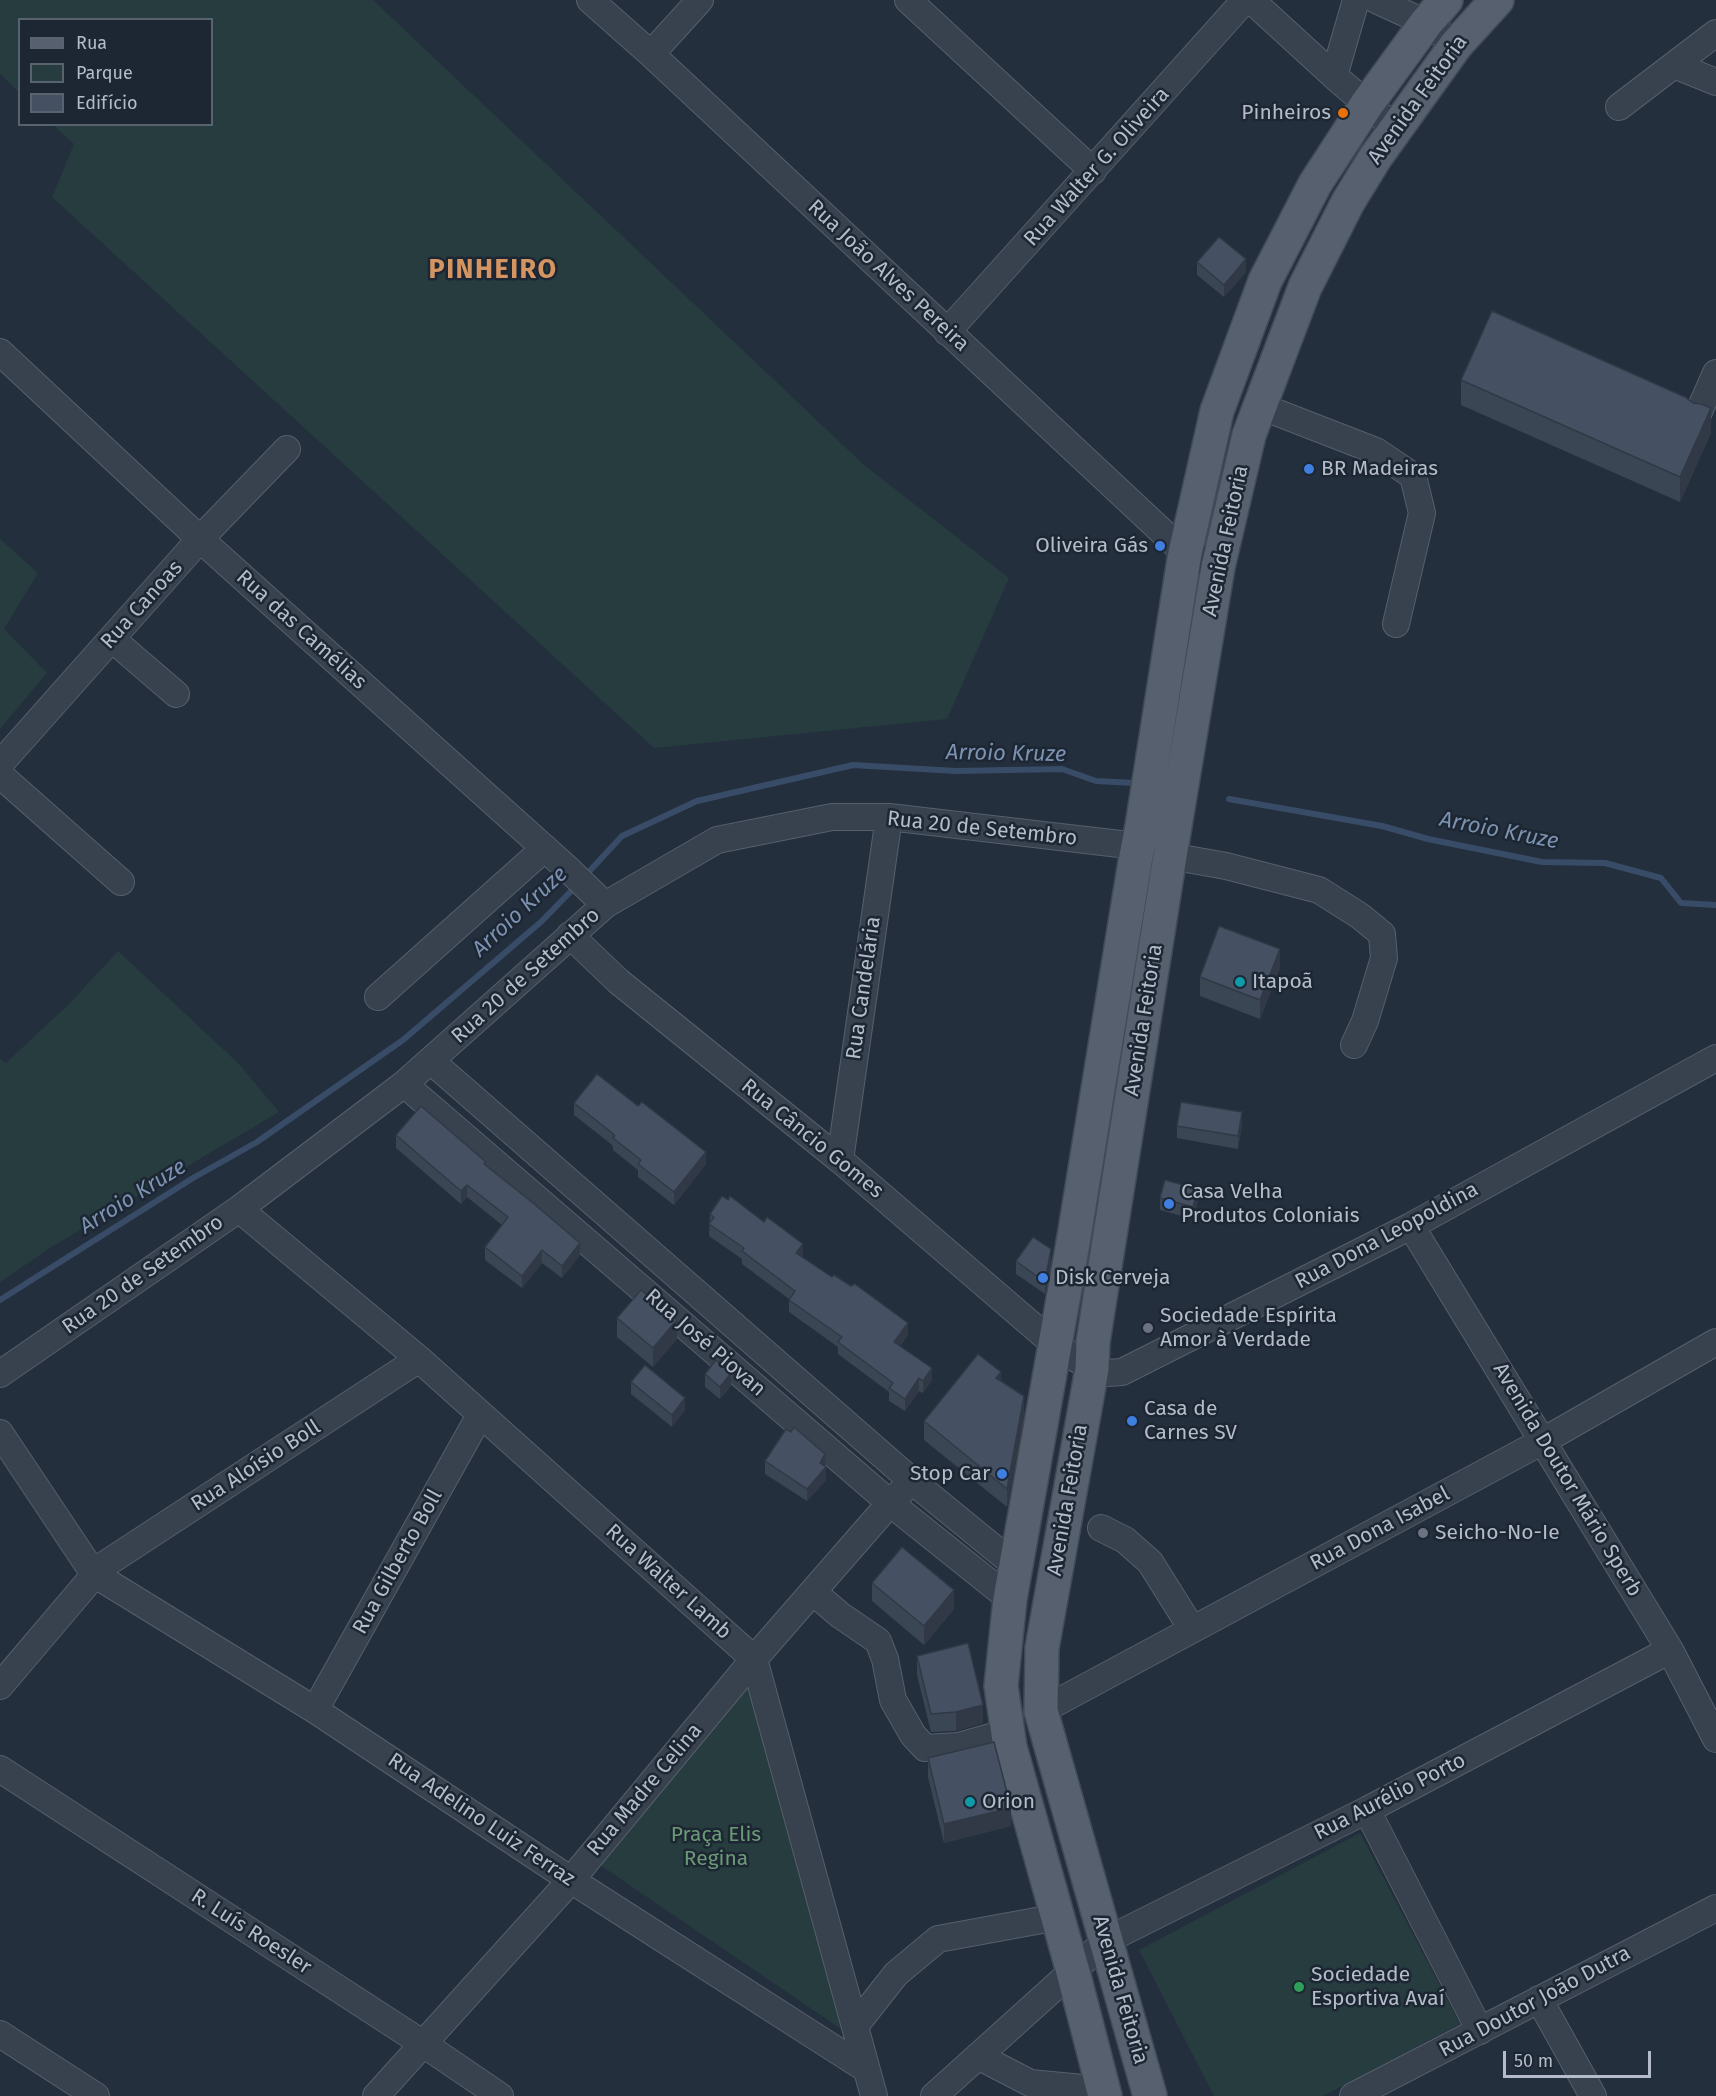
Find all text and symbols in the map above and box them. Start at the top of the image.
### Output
legend [18,18,213,126]
street label: Avenida Feitoria [1363,31,1473,169]
text: Rua [76,32,107,54]
text: Parque [76,62,133,84]
street label: Rua Walter G. Oliveira [1019,82,1175,252]
text: Edifício [76,92,138,114]
place label: Pinheiros [1241,100,1331,126]
marker: Pinheiros [1336,106,1350,120]
street label: Rua João Alves Pereira [802,195,974,357]
district label: PINHEIRO [428,254,558,286]
place label: BR Madeiras [1321,456,1438,482]
marker: BR Madeiras [1302,462,1316,476]
street label: Avenida Feitoria [1198,463,1254,619]
place label: Oliveira Gás [1035,533,1148,559]
marker: Oliveira Gás [1153,539,1167,553]
street label: Rua Canoas [96,556,188,654]
street label: Rua das Camélias [231,565,371,695]
water label: Arroio Kruze [946,740,1066,768]
street label: Rua 20 de Setembro [886,806,1078,852]
water label: Arroio Kruze [1437,807,1561,855]
water label: Arroio Kruze [467,861,573,963]
street label: Rua 20 de Setembro [447,903,605,1049]
street label: Rua Candelária [841,915,887,1061]
street label: Avenida Feitoria [1120,942,1168,1098]
place label: Itapoã [1252,969,1313,995]
marker: Itapoã [1233,975,1247,989]
street label: Rua Câncio Gomes [736,1074,888,1204]
water label: Arroio Kruze [75,1154,191,1240]
street label: Rua Dona Leopoldina [1291,1177,1483,1295]
place label: Casa Velha Produtos Coloniais [1181,1179,1359,1229]
marker: Casa Velha Produtos Coloniais [1162,1197,1176,1211]
street label: Rua 20 de Setembro [58,1210,228,1340]
place label: Disk Cerveja [1055,1265,1170,1291]
marker: Disk Cerveja [1036,1271,1050,1285]
street label: Rua José Piovan [640,1284,770,1402]
place label: Sociedade Espírita Amor à Verdade [1160,1303,1337,1353]
marker: Sociedade Espírita Amor à Verdade [1141,1321,1155,1335]
street label: Avenida Doutor Mário Sperb [1487,1359,1647,1601]
place label: Casa de Carnes SV [1144,1396,1237,1446]
marker: Casa de Carnes SV [1125,1414,1139,1428]
street label: Rua Aloísio Boll [187,1415,325,1517]
street label: Avenida Feitoria [1042,1422,1094,1578]
place label: Stop Car [910,1461,990,1487]
marker: Stop Car [995,1467,1009,1481]
street label: Rua Dona Isabel [1306,1482,1454,1576]
street label: Rua Gilberto Boll [348,1485,448,1639]
street label: Rua Walter Lamb [600,1519,736,1645]
place label: Seicho-No-Ie [1435,1520,1560,1546]
marker: Seicho-No-Ie [1416,1526,1430,1540]
street label: Rua Madre Celina [582,1719,708,1861]
street label: Rua Adelino Luiz Ferraz [383,1748,579,1892]
street label: Rua Aurélio Porto [1310,1748,1470,1846]
place label: Orion [982,1789,1035,1815]
marker: Orion [963,1795,977,1809]
park label: Praça Elis Regina [671,1822,761,1872]
street label: R. Luís Roesler [186,1884,316,1980]
street label: Avenida Feitoria [1087,1913,1153,2067]
street label: Rua Doutor João Dutra [1435,1941,1635,2063]
place label: Sociedade Esportiva Avaí [1311,1962,1445,2012]
marker: Sociedade Esportiva Avaí [1292,1980,1306,1994]
scale bar [1506,2039,1654,2077]
text: 50 m [1514,2050,1553,2072]

